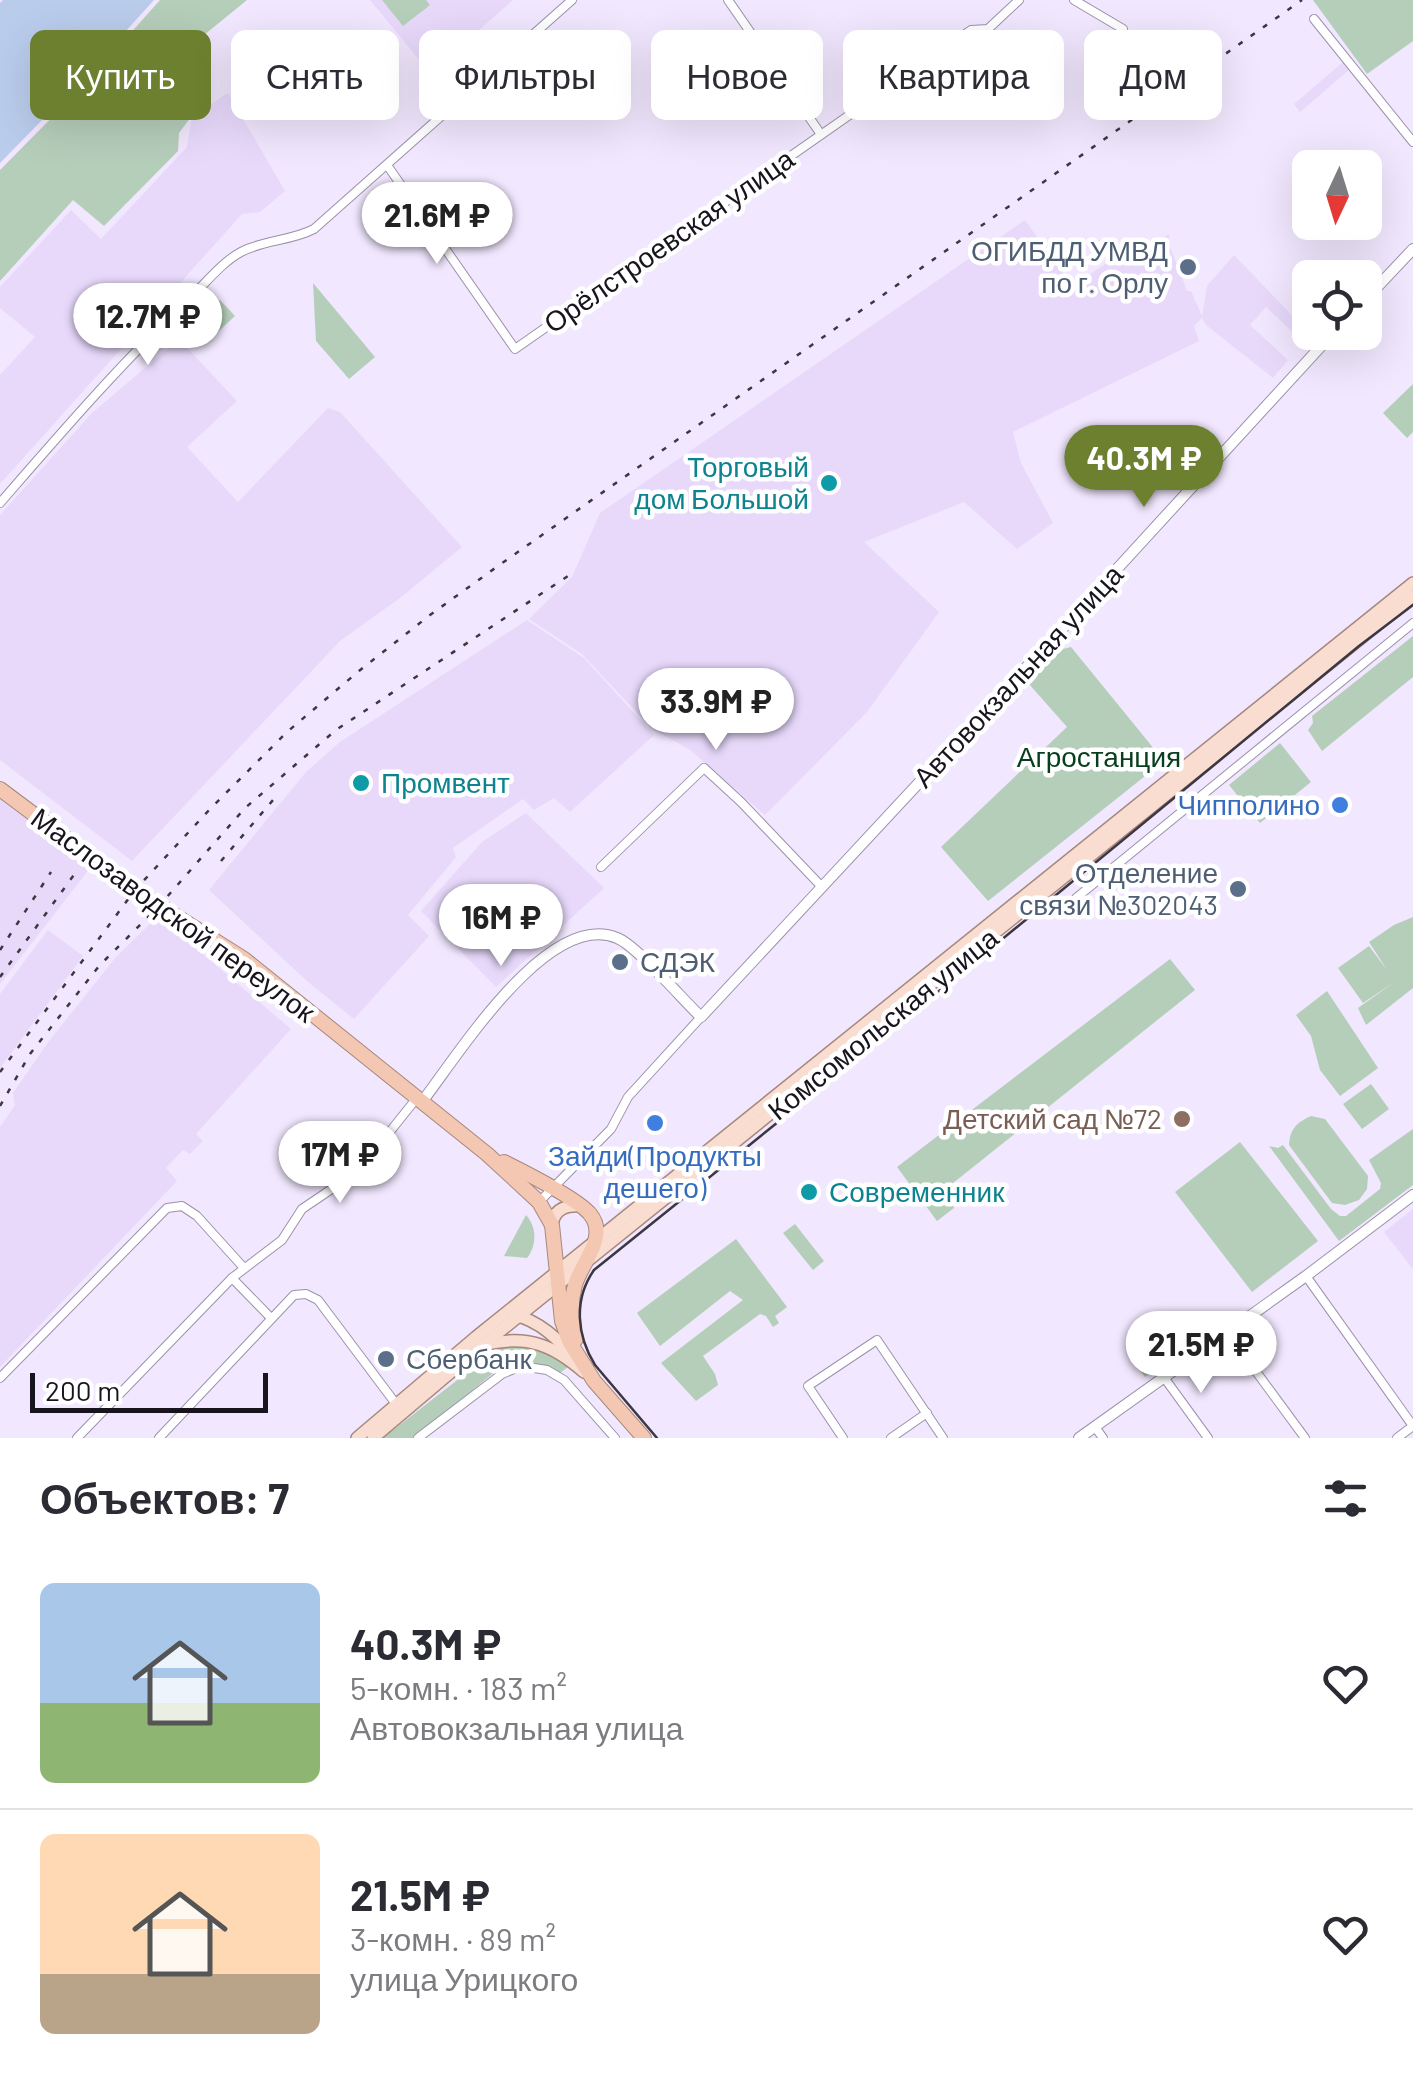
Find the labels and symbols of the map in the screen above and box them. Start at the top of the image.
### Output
street label: Орёлстроевская улица [537,141,800,339]
north arrow [1292,150,1382,240]
pin: 21.6M ₽ [345,182,529,267]
place label: ОГИБДД УМВД по г. Орлу [971,233,1168,299]
marker: ОГИБДД УМВД по г. Орлу [1177,256,1199,278]
pin: 12.7M ₽ [56,283,240,368]
pin: 40.3M ₽ [1052,425,1236,510]
place label: Торговый дом Большой [634,449,809,515]
marker: Торговый дом Большой [818,472,840,494]
street label: Автовокзальная улица [905,557,1130,794]
pin: 33.9M ₽ [624,668,808,753]
park label: Агростанция [1017,739,1181,773]
place label: Промвент [381,765,510,799]
marker: Промвент [350,772,372,794]
place label: Чипполино [1177,787,1320,821]
marker: Чипполино [1329,794,1351,816]
street label: Маслозаводской переулок [25,800,323,1029]
place label: Отделение связи №302043 [1019,855,1218,921]
marker: Отделение связи №302043 [1227,878,1249,900]
pin: 16M ₽ [431,884,571,969]
street label: Комсомольская улица [760,920,1005,1127]
place label: СДЭК [640,944,716,978]
marker: СДЭК [609,951,631,973]
place label: Детский сад №72 [943,1101,1162,1135]
marker: Детский сад №72 [1171,1108,1193,1130]
marker: Зайди(Продукты дешего) [644,1112,666,1134]
pin: 17M ₽ [270,1121,410,1206]
place label: Зайди(Продукты дешего) [548,1138,762,1204]
place label: Современник [829,1174,1005,1208]
marker: Современник [798,1181,820,1203]
pin: 21.5M ₽ [1109,1311,1293,1396]
place label: Сбербанк [406,1341,533,1375]
marker: Сбербанк [375,1348,397,1370]
scale bar [30,1368,268,1412]

